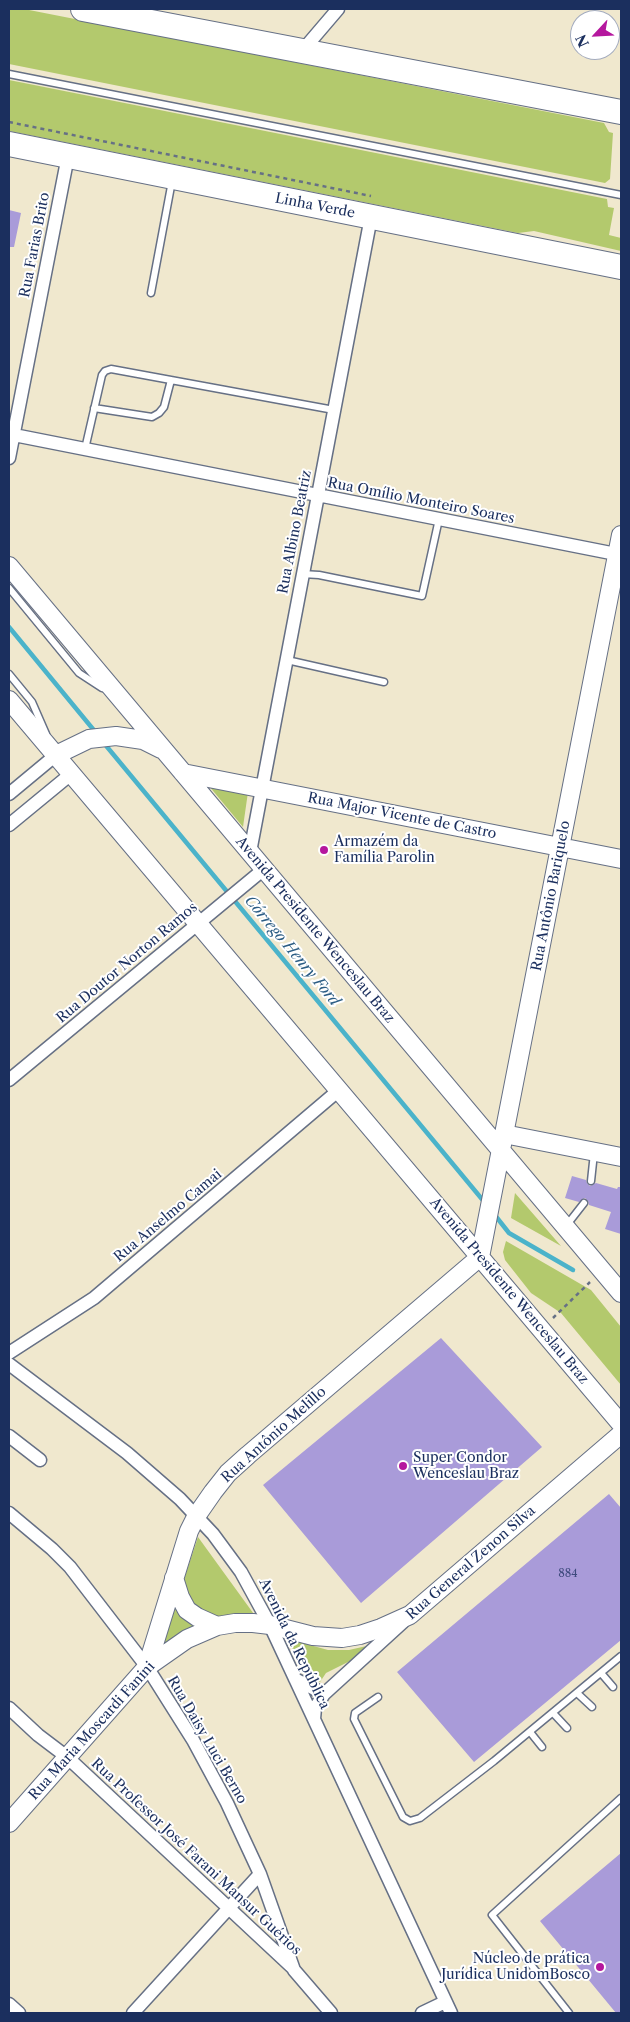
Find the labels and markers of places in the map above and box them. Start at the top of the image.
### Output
place label: Armazém da Família Parolin [334,834,435,866]
marker: Armazém da Família Parolin [318,844,330,856]
place label: Super Condor Wenceslau Braz [413,1450,519,1482]
marker: Super Condor Wenceslau Braz [397,1460,409,1472]
place label: Núcleo de prática Jurídica UnidomBosco [441,1951,590,1984]
marker: Núcleo de prática Jurídica UnidomBosco [594,1961,606,1973]

